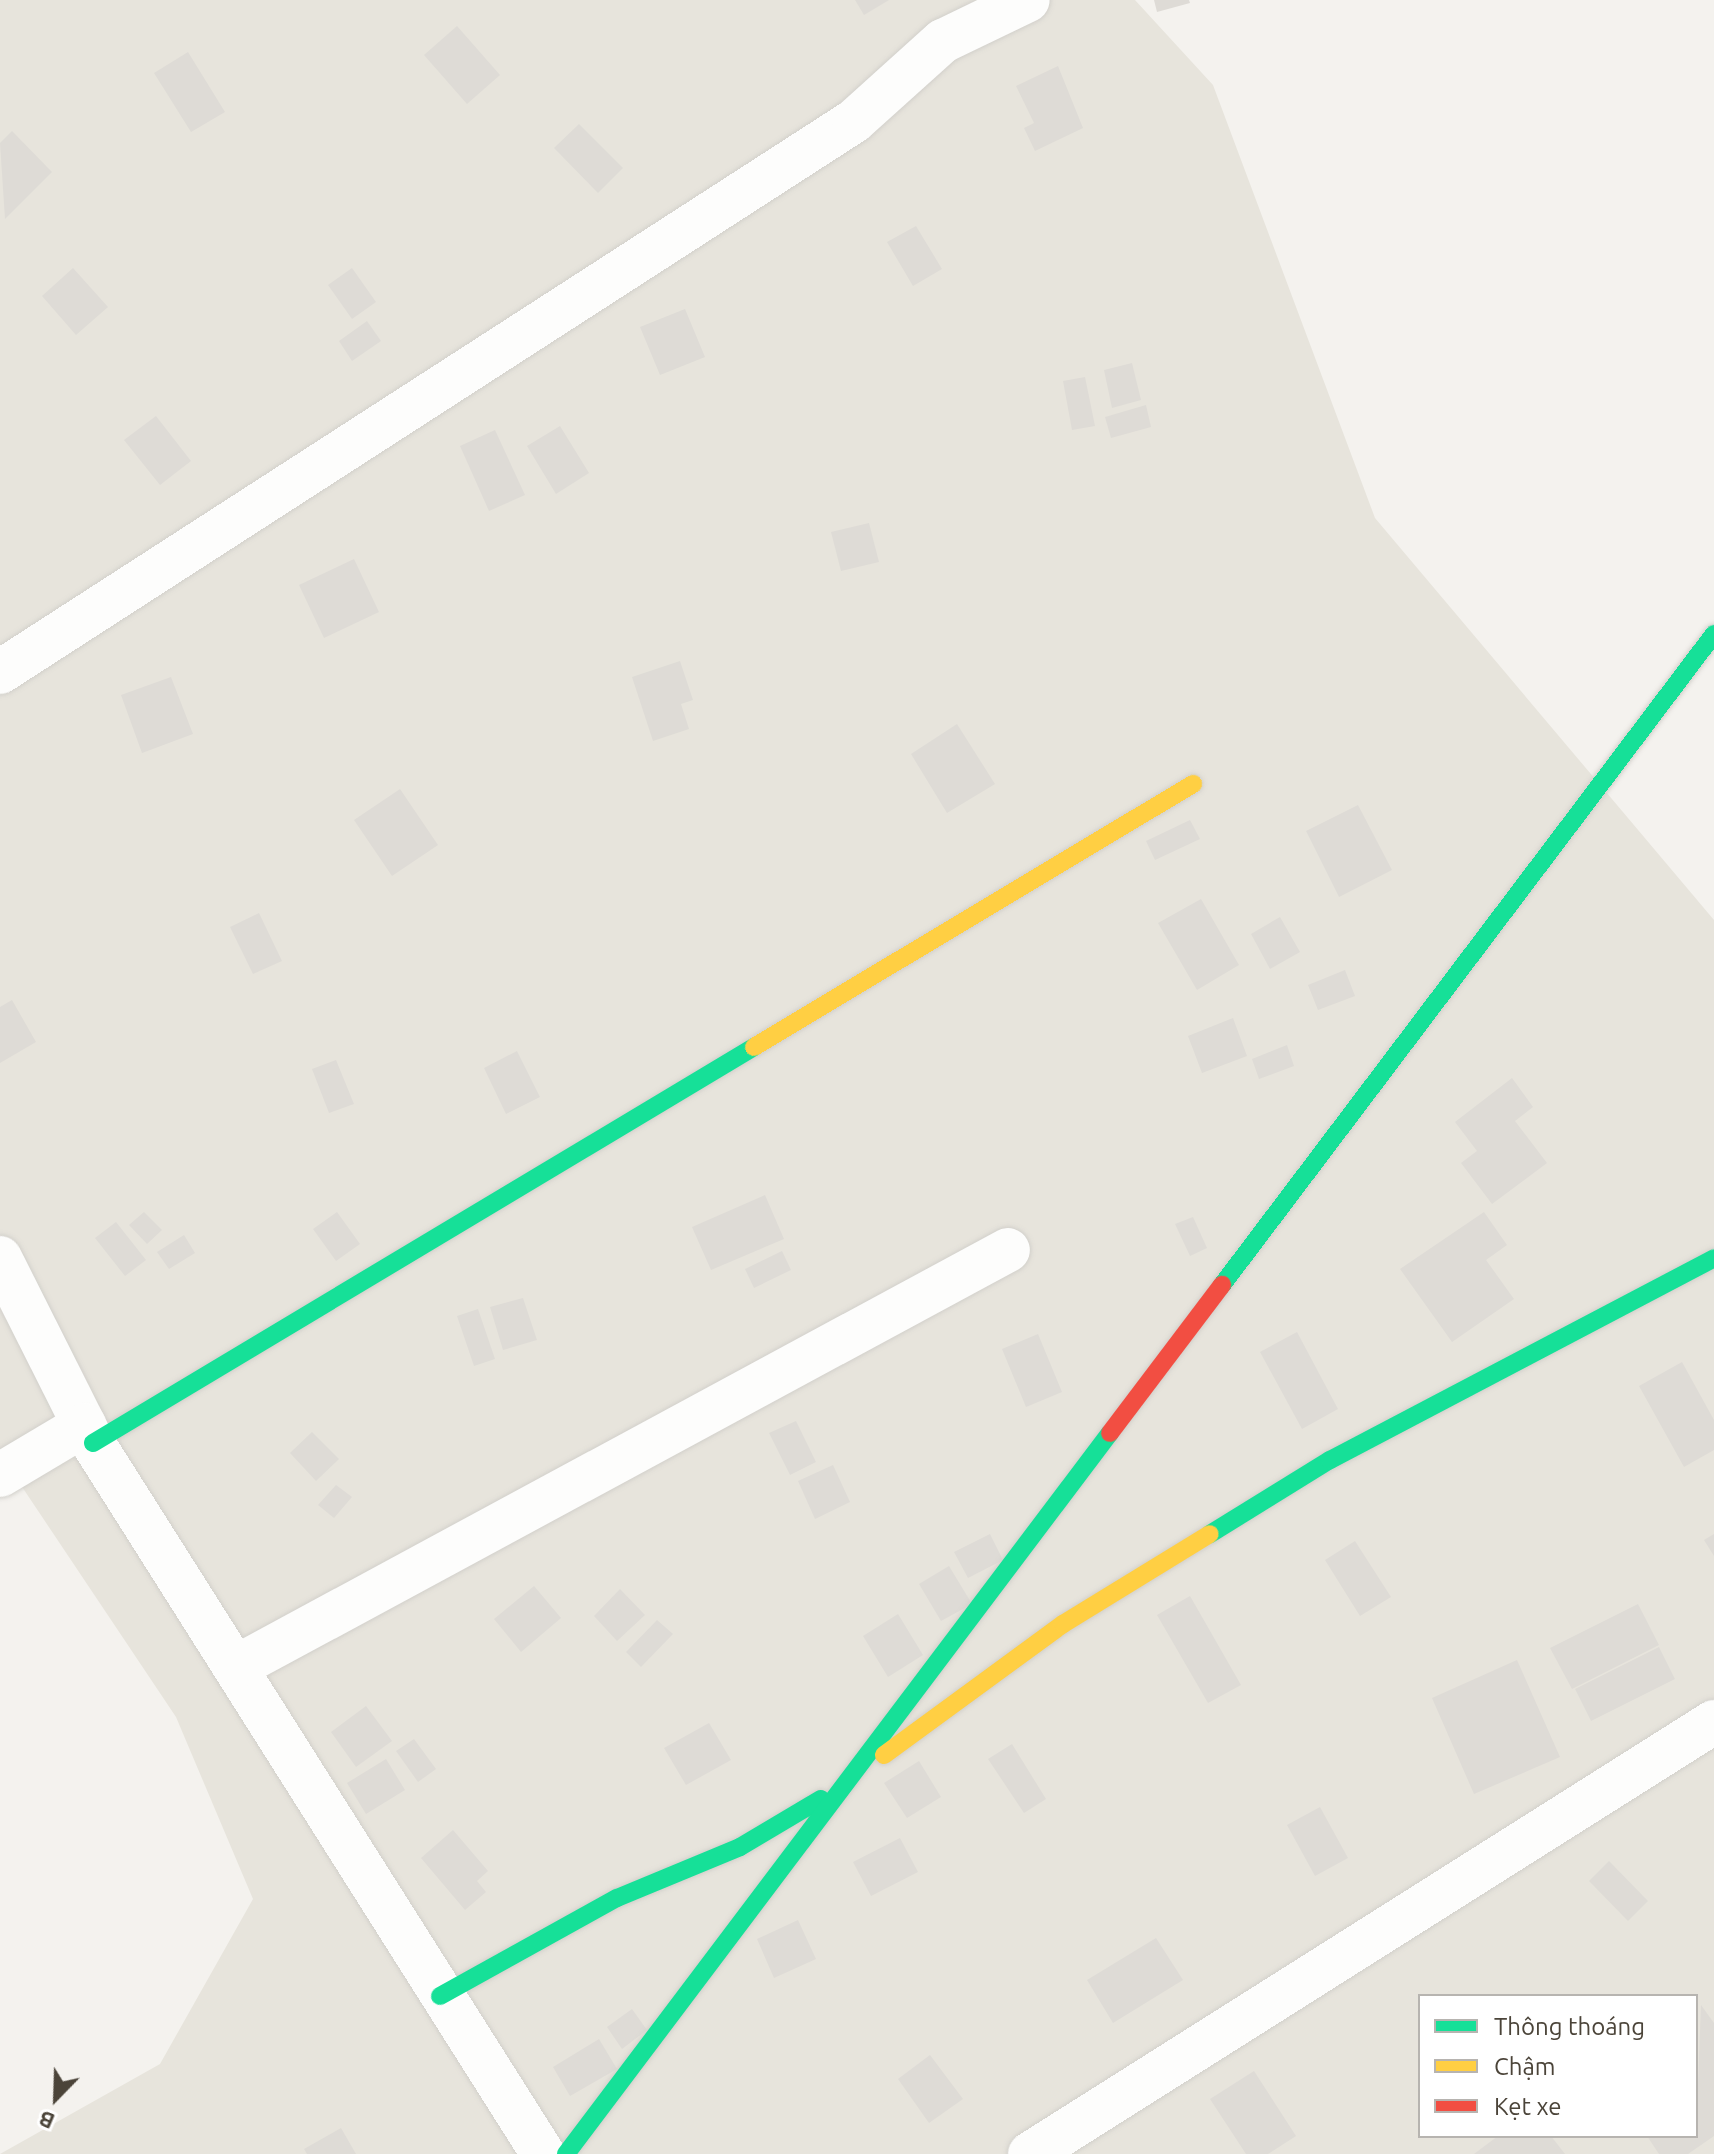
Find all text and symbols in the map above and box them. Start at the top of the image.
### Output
legend [1418,1994,1698,2138]
text: Thông thoáng [1494,2013,1645,2040]
text: Chậm [1494,2053,1555,2080]
north arrow [16,2058,96,2138]
text: Kẹt xe [1494,2093,1562,2120]
text: B [35,2106,58,2135]

